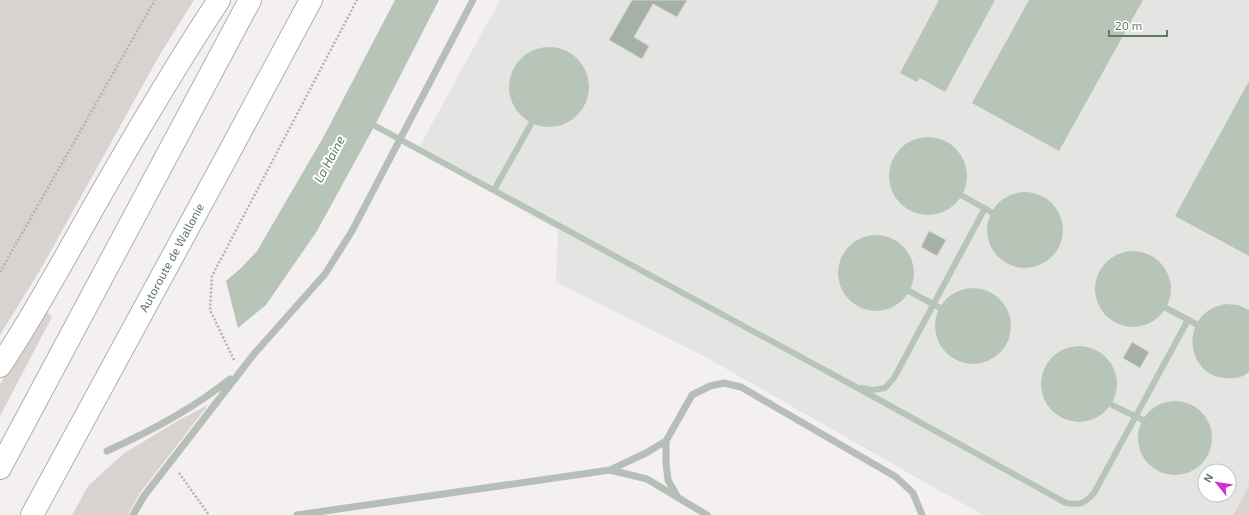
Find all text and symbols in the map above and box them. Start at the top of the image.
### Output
scale bar [1109,12,1167,38]
text: 20 m [1115,18,1142,32]
water label: La Haine [310,133,348,185]
street label: Autoroute de Wallonie [136,200,206,314]
north arrow [1197,463,1237,503]
text: N [1200,471,1216,484]

